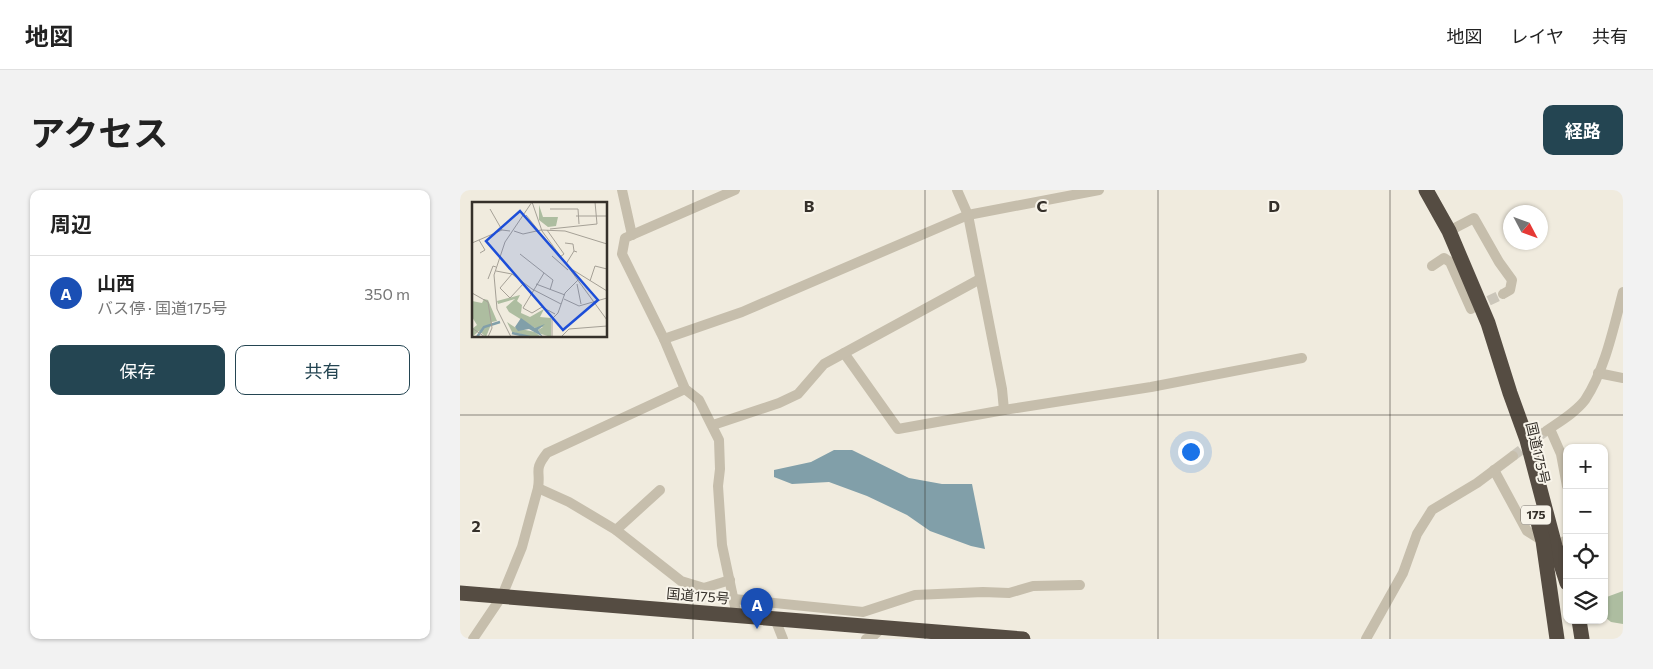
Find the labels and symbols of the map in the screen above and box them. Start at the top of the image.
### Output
text: B [804,196,815,215]
text: C [1037,196,1048,215]
text: D [1268,196,1280,215]
inset map [472,202,608,338]
north arrow [1503,205,1548,250]
street label: 国道175号 [1523,420,1554,486]
your location [1178,439,1204,465]
road number: 175 [1521,506,1551,524]
text: 2 [471,516,481,535]
street label: 国道175号 [666,584,730,607]
pin: A [741,588,773,629]

